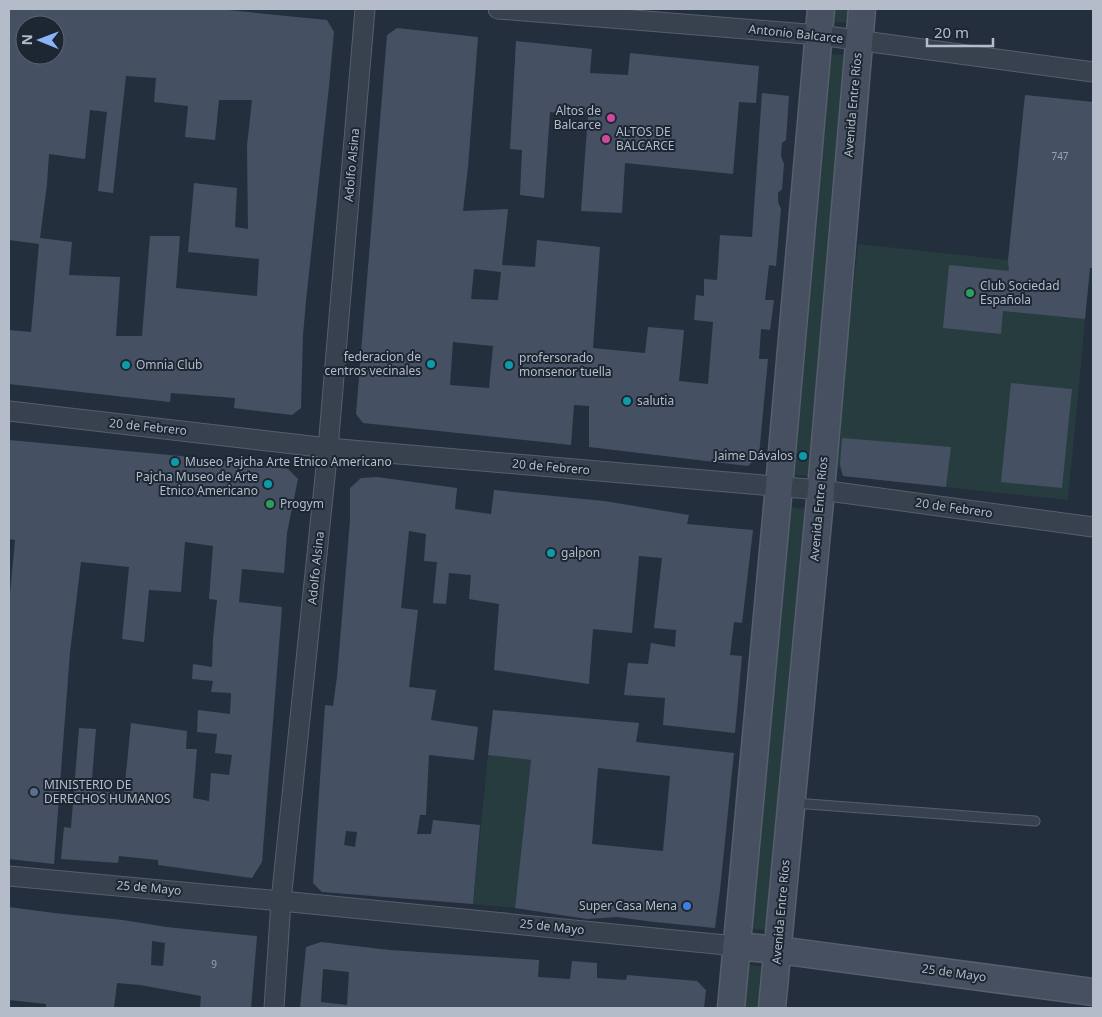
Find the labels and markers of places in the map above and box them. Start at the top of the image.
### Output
place label: Altos de Balcarce [554,102,601,133]
marker: Altos de Balcarce [605,112,617,124]
place label: ALTOS DE BALCARCE [616,123,675,154]
marker: ALTOS DE BALCARCE [600,133,612,145]
place label: Club Sociedad Española [980,277,1060,308]
marker: Club Sociedad Española [964,287,976,299]
place label: federacion de centros vecinales [324,348,421,379]
place label: profersorado monsenor tuella [519,349,612,380]
place label: Omnia Club [136,356,202,373]
marker: federacion de centros vecinales [425,358,437,370]
marker: Omnia Club [120,359,132,371]
marker: profersorado monsenor tuella [503,359,515,371]
place label: salutia [637,392,674,409]
marker: salutia [621,395,633,407]
place label: Jaime Dávalos [713,447,793,464]
marker: Jaime Dávalos [797,450,809,462]
place label: Museo Pajcha Arte Etnico Americano [185,453,392,470]
marker: Museo Pajcha Arte Etnico Americano [169,456,181,468]
place label: Pajcha Museo de Arte Etnico Americano [136,468,258,499]
marker: Pajcha Museo de Arte Etnico Americano [262,478,274,490]
place label: Progym [280,495,324,512]
marker: Progym [264,498,276,510]
place label: galpon [561,544,600,561]
marker: galpon [545,547,557,559]
place label: MINISTERIO DE DERECHOS HUMANOS [44,776,171,807]
marker: MINISTERIO DE DERECHOS HUMANOS [28,786,40,798]
place label: Super Casa Mena [579,897,677,914]
marker: Super Casa Mena [681,900,693,912]

